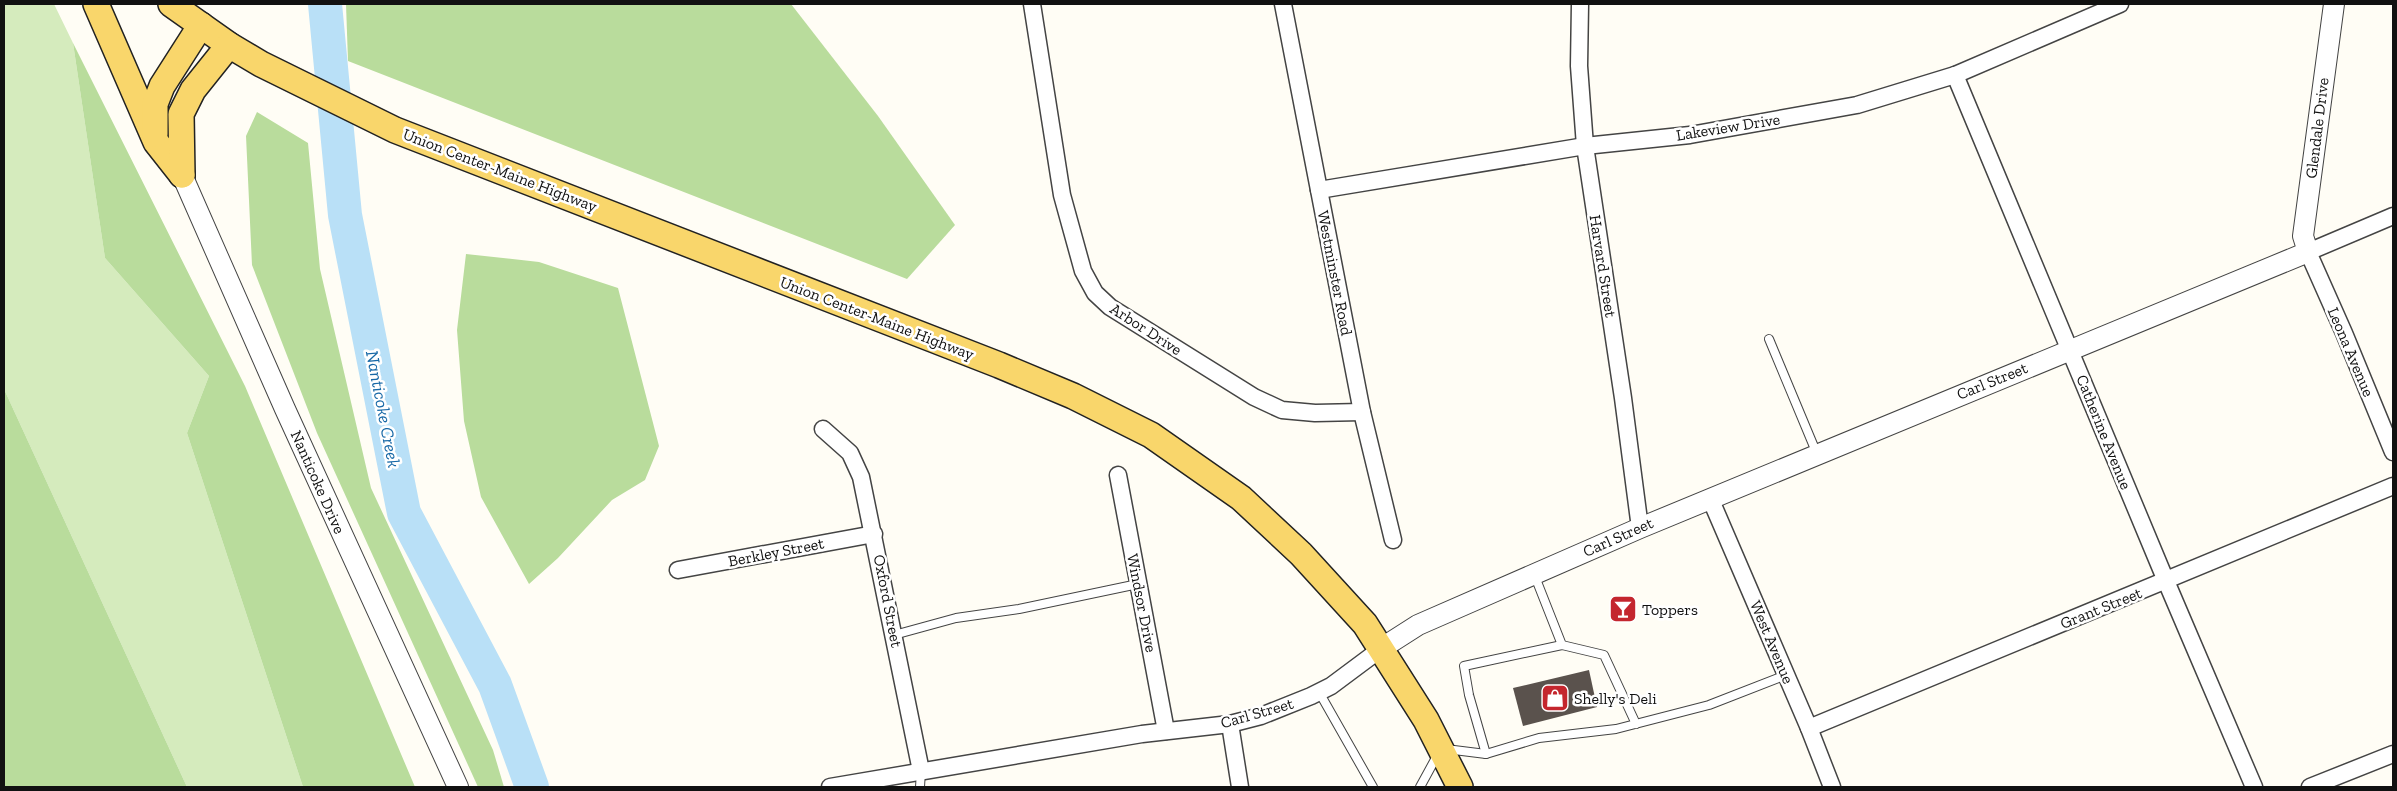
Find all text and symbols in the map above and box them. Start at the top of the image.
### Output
street label: Glendale Drive [2301,76,2333,180]
street label: Lakeview Drive [1675,109,1781,145]
street label: Union Center-Maine Highway [400,124,601,216]
street label: Westminster Road [1314,209,1356,337]
street label: Harvard Street [1586,213,1620,319]
street label: Union Center-Maine Highway [777,272,978,364]
street label: Arbor Drive [1107,299,1185,359]
street label: Leona Avenue [2324,304,2378,400]
water label: Nanticoke Creek [361,348,405,470]
street label: Carl Street [1954,358,2030,404]
street label: Catherine Avenue [2072,372,2136,492]
street label: Nanticoke Drive [287,427,349,537]
street label: Carl Street [1580,513,1656,561]
street label: Berkley Street [726,533,826,571]
street label: Windsor Drive [1123,552,1161,654]
street label: Oxford Street [870,553,906,649]
street label: Grant Street [2057,583,2145,633]
bar icon: Toppers [1608,594,1638,624]
street label: West Avenue [1746,598,1798,686]
place label: Toppers [1642,600,1698,619]
shop icon: Shelly's Deli [1540,683,1570,713]
place label: Shelly's Deli [1574,689,1657,708]
street label: Carl Street [1218,694,1296,732]

